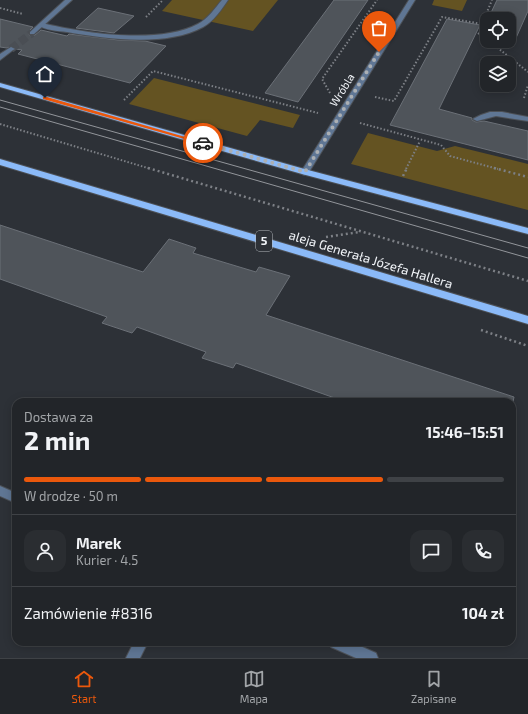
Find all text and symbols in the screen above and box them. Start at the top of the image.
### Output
pin [362,11,396,52]
map controls [480,12,516,92]
button: locate [480,12,516,48]
icon: bag [368,17,390,39]
button: layers [480,56,516,92]
pin [28,57,62,98]
icon: home [34,63,56,85]
street label: Wróbla [326,71,357,109]
courier [183,123,223,163]
icon: car [192,132,214,154]
street label: aleja Generała Józefa Hallera [287,226,455,292]
road number: 5 [256,231,272,251]
text: Dostawa za [24,409,93,425]
text: 15:46–15:51 [426,423,504,441]
text: 2 min [24,424,90,455]
text: W drodze · 50 m [24,488,118,504]
button: person [24,530,66,572]
button: chat [410,530,452,572]
button: phone [462,530,504,572]
text: Marek [76,534,121,552]
text: Kurier · 4.5 [76,552,138,568]
text: Zamówienie #8316 [24,604,153,622]
text: 104 zł [462,604,504,622]
tab: Start [72,668,97,705]
tab: Mapa [240,668,268,705]
tab: Zapisane [411,668,456,705]

